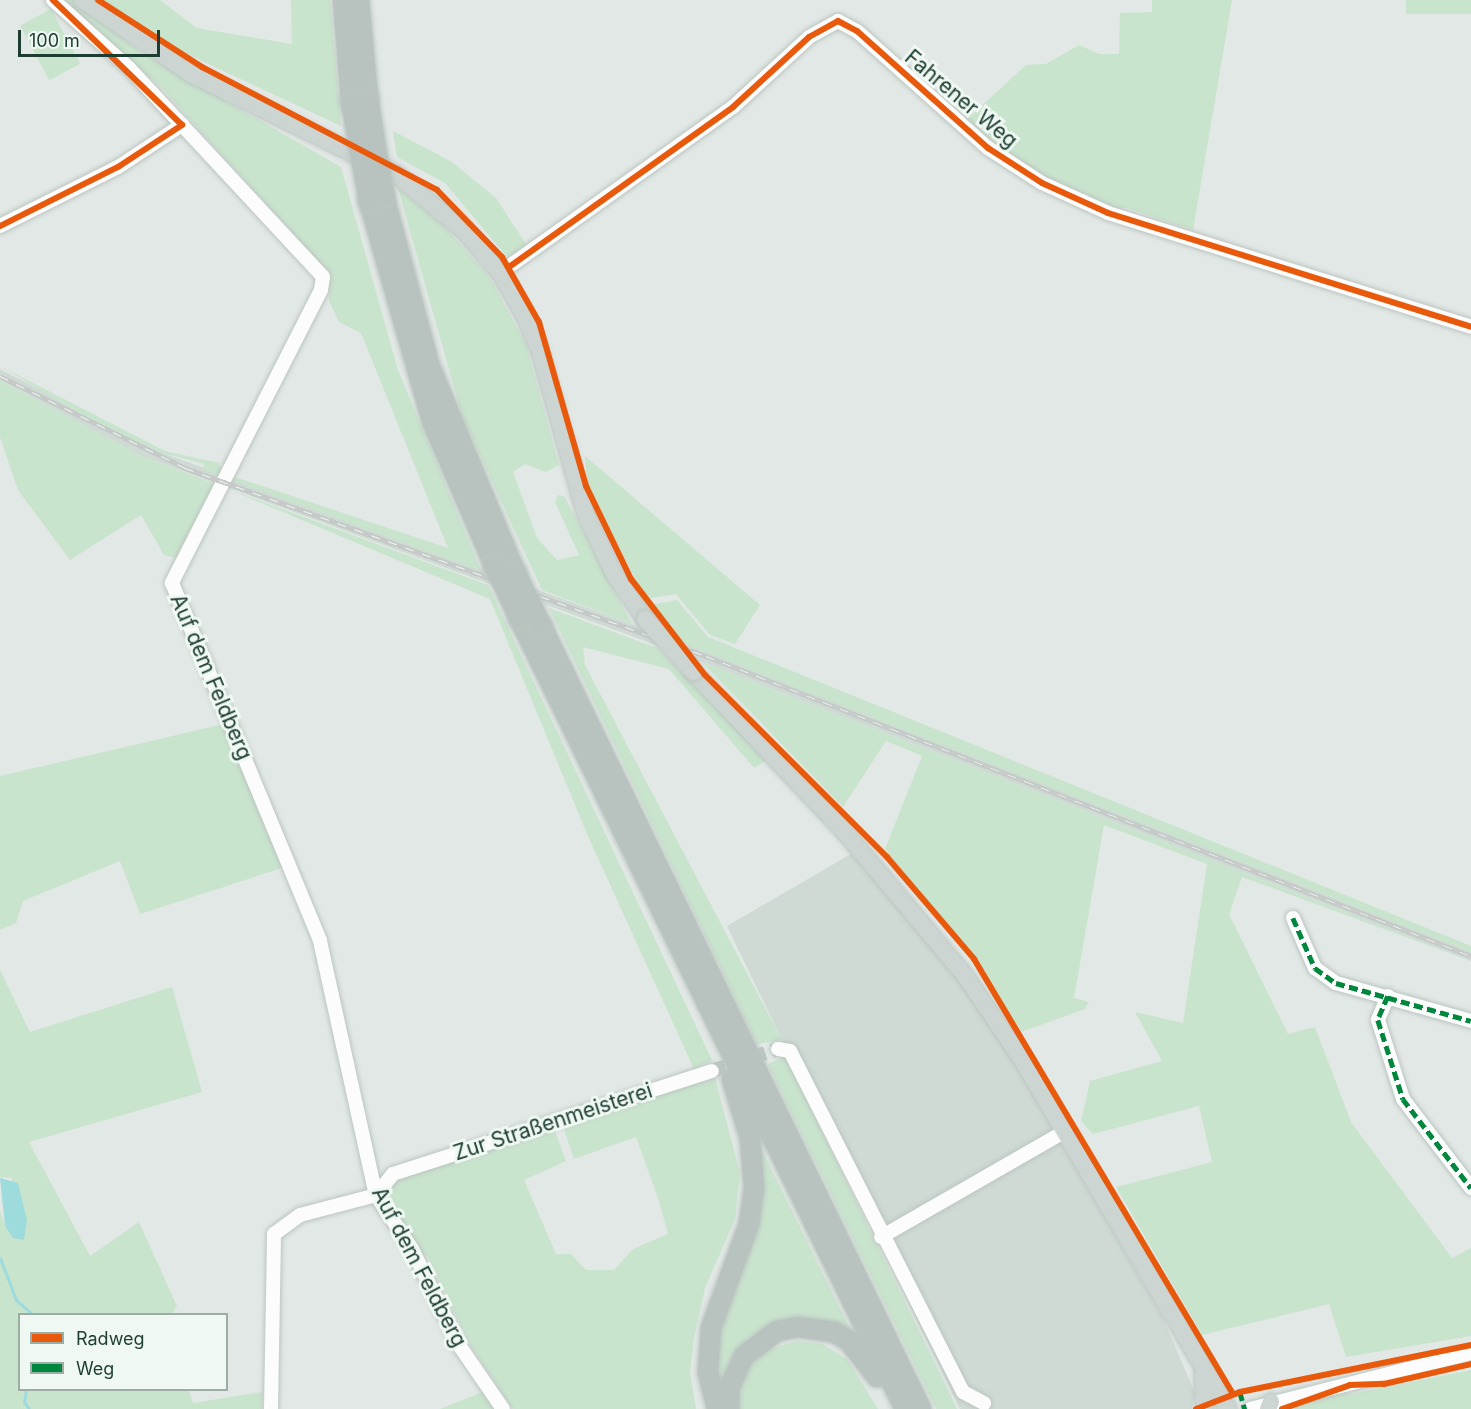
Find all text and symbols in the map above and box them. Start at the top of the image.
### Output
scale bar [21,18,164,56]
text: 100 m [29,30,80,51]
street label: Fahrener Weg [900,45,1022,153]
street label: Auf dem Feldberg [165,590,257,764]
street label: Zur Straßenmeisterei [450,1078,656,1166]
street label: Auf dem Feldberg [366,1183,472,1351]
legend [18,1313,228,1391]
text: Radweg [76,1328,145,1349]
text: Weg [76,1358,114,1379]

